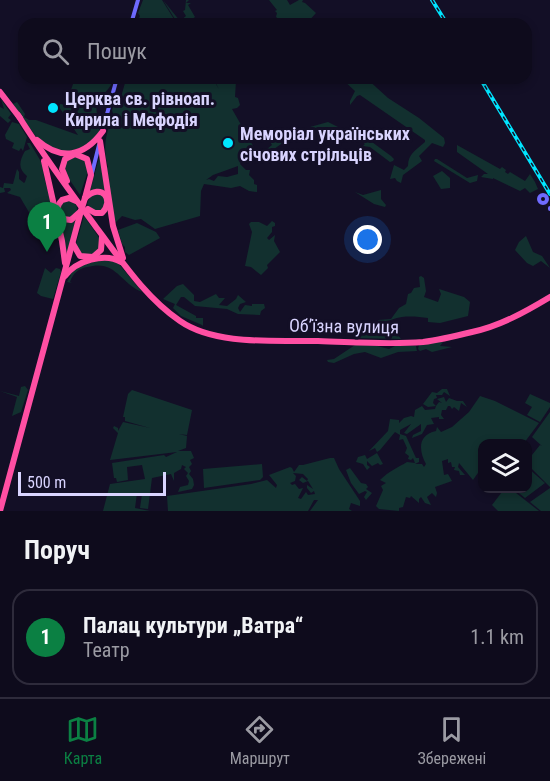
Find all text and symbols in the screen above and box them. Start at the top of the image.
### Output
search box [18,18,532,84]
icon: search [39,35,72,68]
text: Пошук [87,39,147,64]
place label: Церква св. рівноап. Кирила і Мефодія [65,88,215,130]
marker: Церква св. рівноап. Кирила і Мефодія [46,101,60,115]
place label: Меморіал українських січових стрільців [240,123,410,165]
marker: Меморіал українських січових стрільців [221,136,235,150]
pin: 1 [28,202,66,252]
your location [353,225,382,254]
street label: Обʼїзна вулиця [289,315,399,337]
map controls [478,439,532,493]
button: layers [478,439,532,493]
scale bar [18,469,166,496]
text: 500 m [27,473,66,492]
text: Поруч [24,535,90,565]
text: Палац культури „Ватра“ [83,613,303,638]
text: 1 [40,625,51,649]
text: 1.1 km [470,625,524,649]
text: Театр [83,638,130,662]
tab: Карта [64,713,102,768]
tab: Маршрут [230,713,290,768]
tab: Збережені [418,713,486,768]

